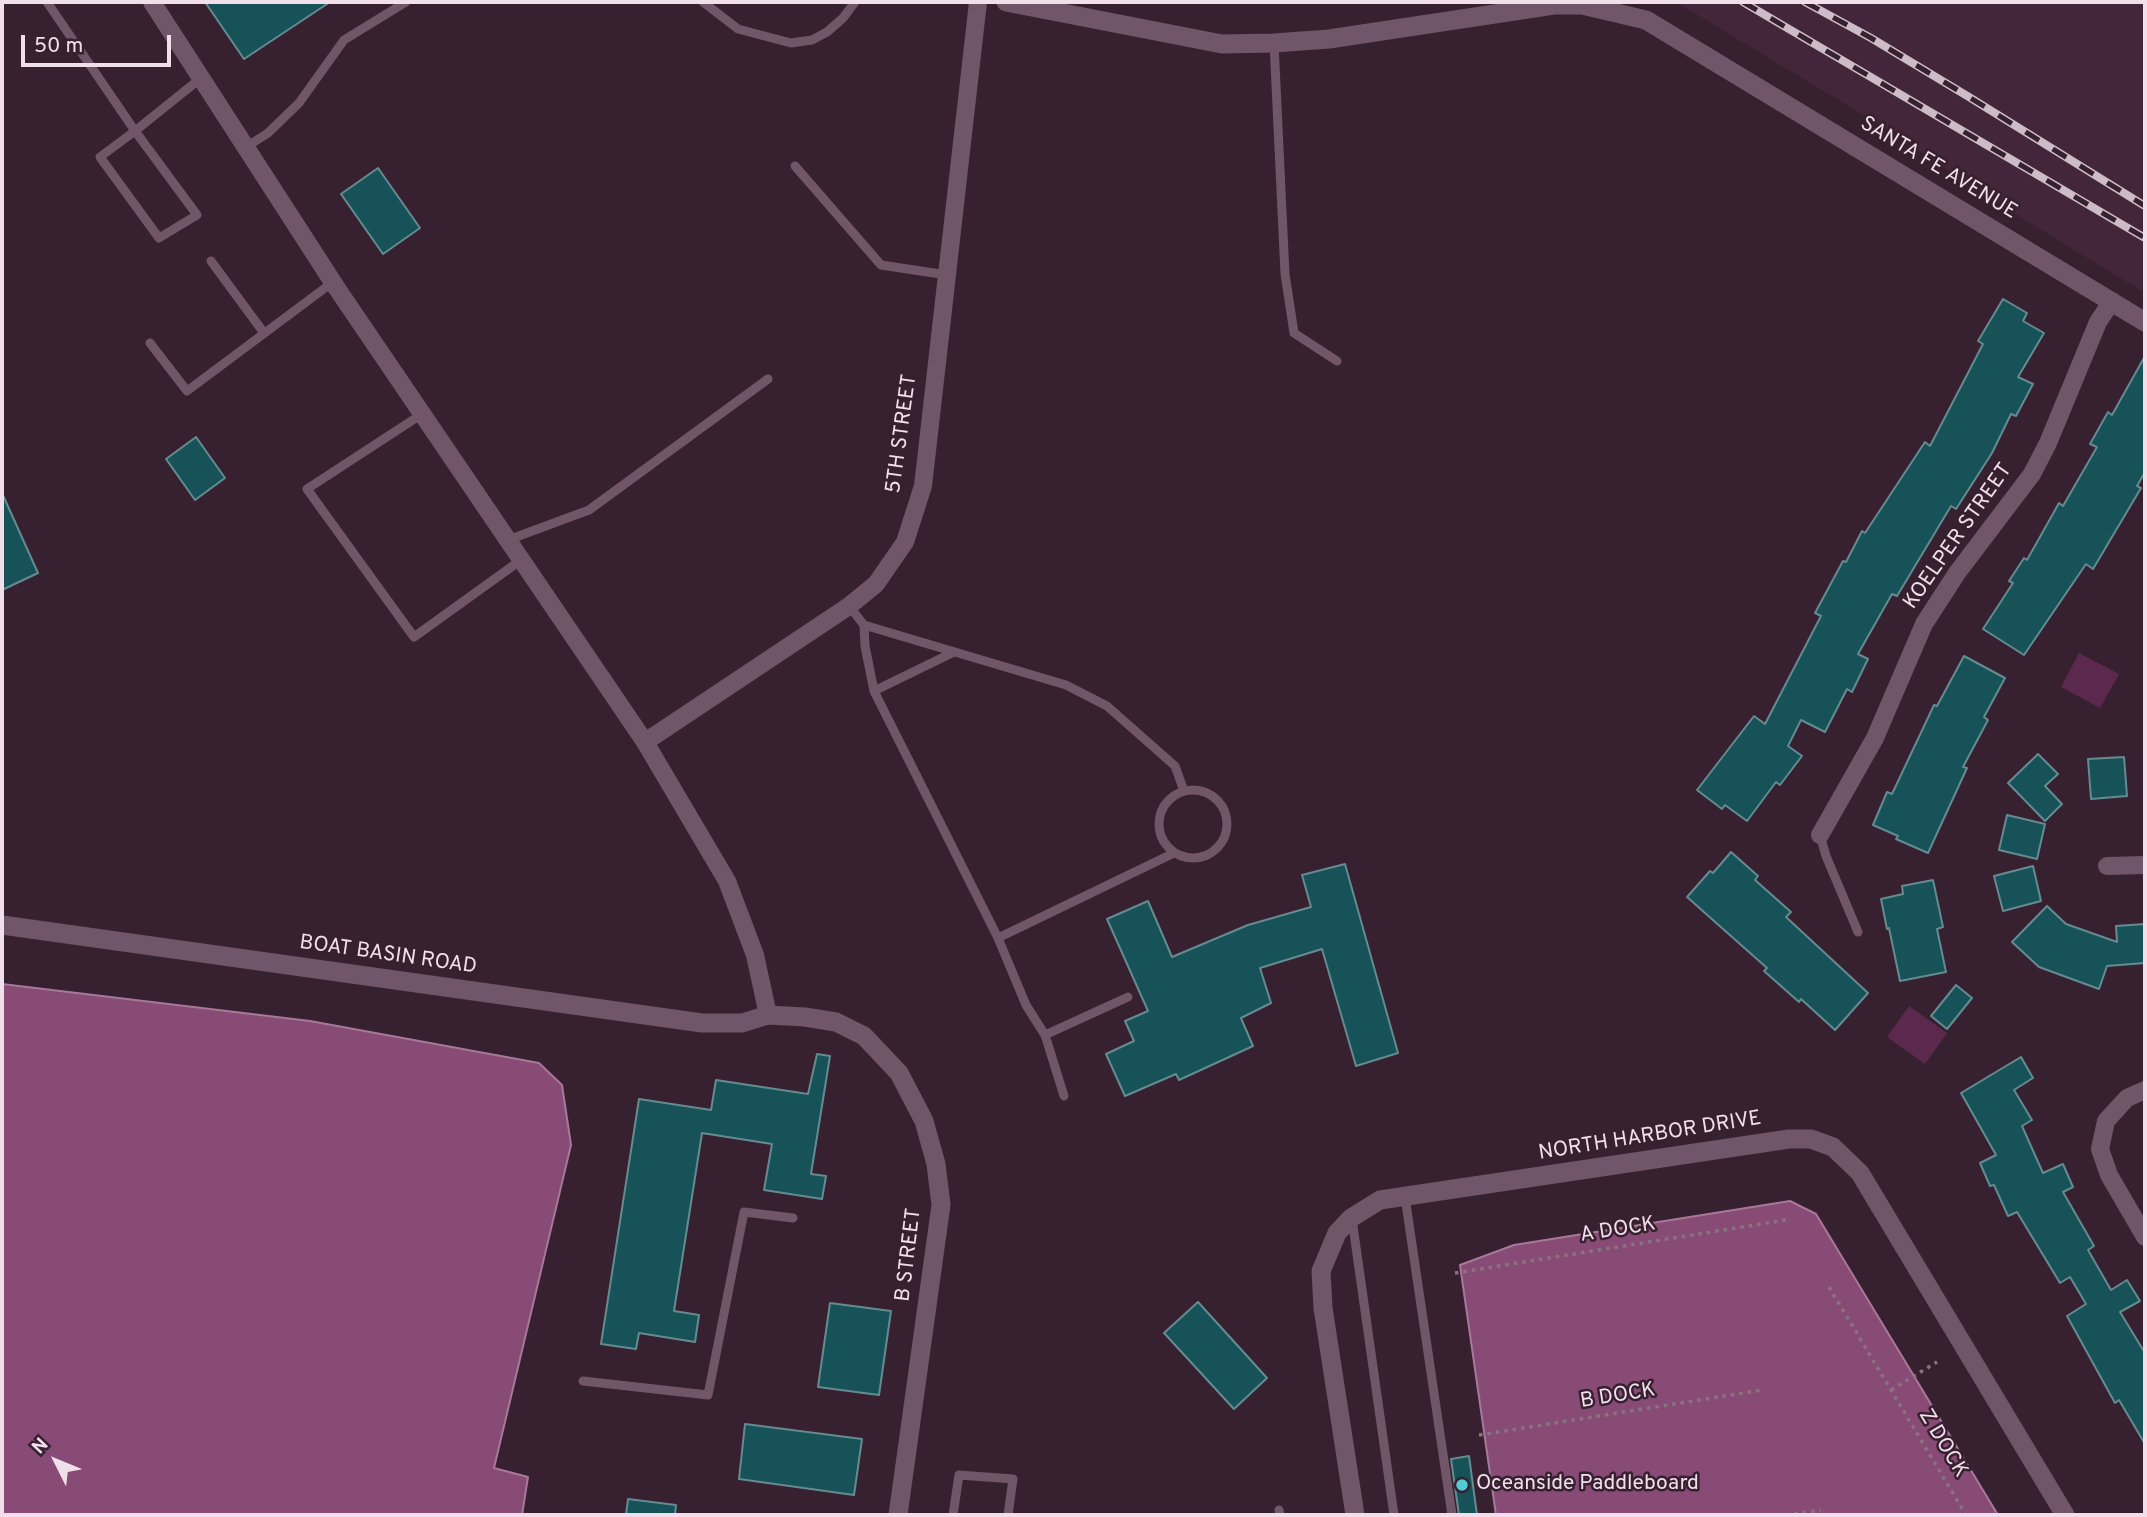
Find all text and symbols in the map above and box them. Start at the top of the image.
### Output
scale bar [24,21,175,65]
text: 50 m [34,33,83,60]
street label: SANTA FE AVENUE [1855,112,2021,226]
street label: 5TH STREET [882,373,924,495]
street label: KOELPER STREET [1899,459,2019,615]
street label: BOAT BASIN ROAD [298,931,478,981]
street label: NORTH HARBOR DRIVE [1537,1107,1763,1167]
street label: B STREET [892,1207,928,1303]
street label: A DOCK [1578,1213,1658,1249]
street label: B DOCK [1579,1379,1657,1415]
street label: Z DOCK [1912,1405,1972,1483]
north arrow [21,1426,91,1496]
text: N [27,1434,54,1460]
place label: Oceanside Paddleboard [1476,1472,1699,1498]
marker: Oceanside Paddleboard [1454,1477,1470,1493]

